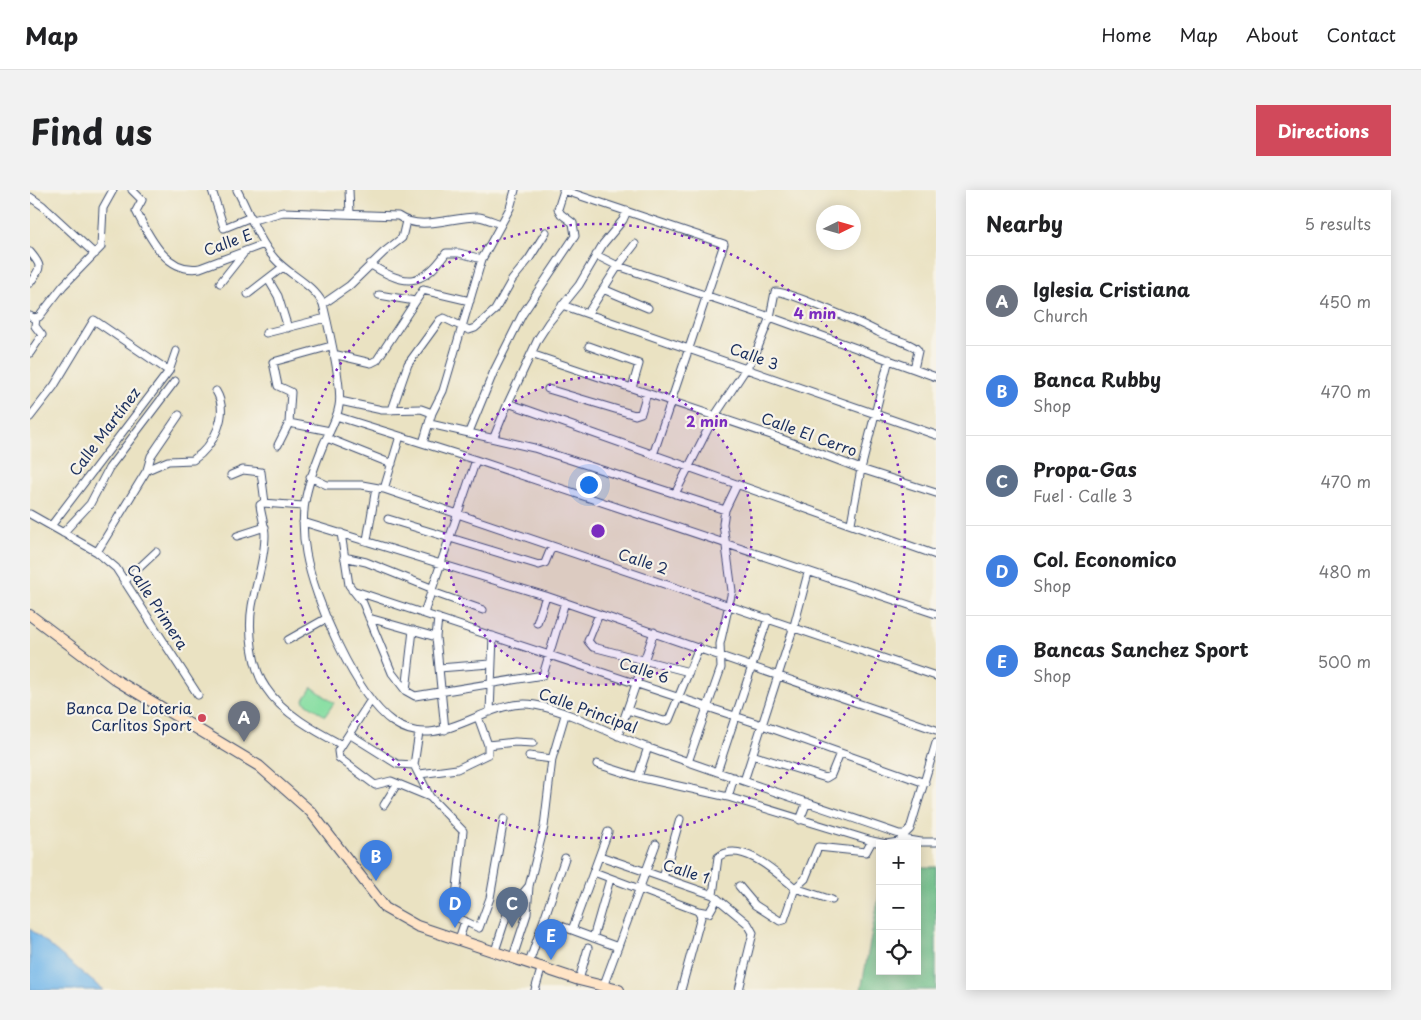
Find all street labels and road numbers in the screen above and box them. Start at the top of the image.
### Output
street label: Calle E [200,222,255,261]
street label: Calle 3 [727,336,782,375]
street label: Calle Martínez [63,382,145,480]
street label: Calle El Cerro [758,406,861,462]
street label: Calle 2 [615,542,671,579]
street label: Calle Primera [122,559,195,654]
street label: Calle 6 [617,651,672,688]
street label: Calle Principal [536,681,641,738]
street label: Calle 1 [660,852,713,889]

